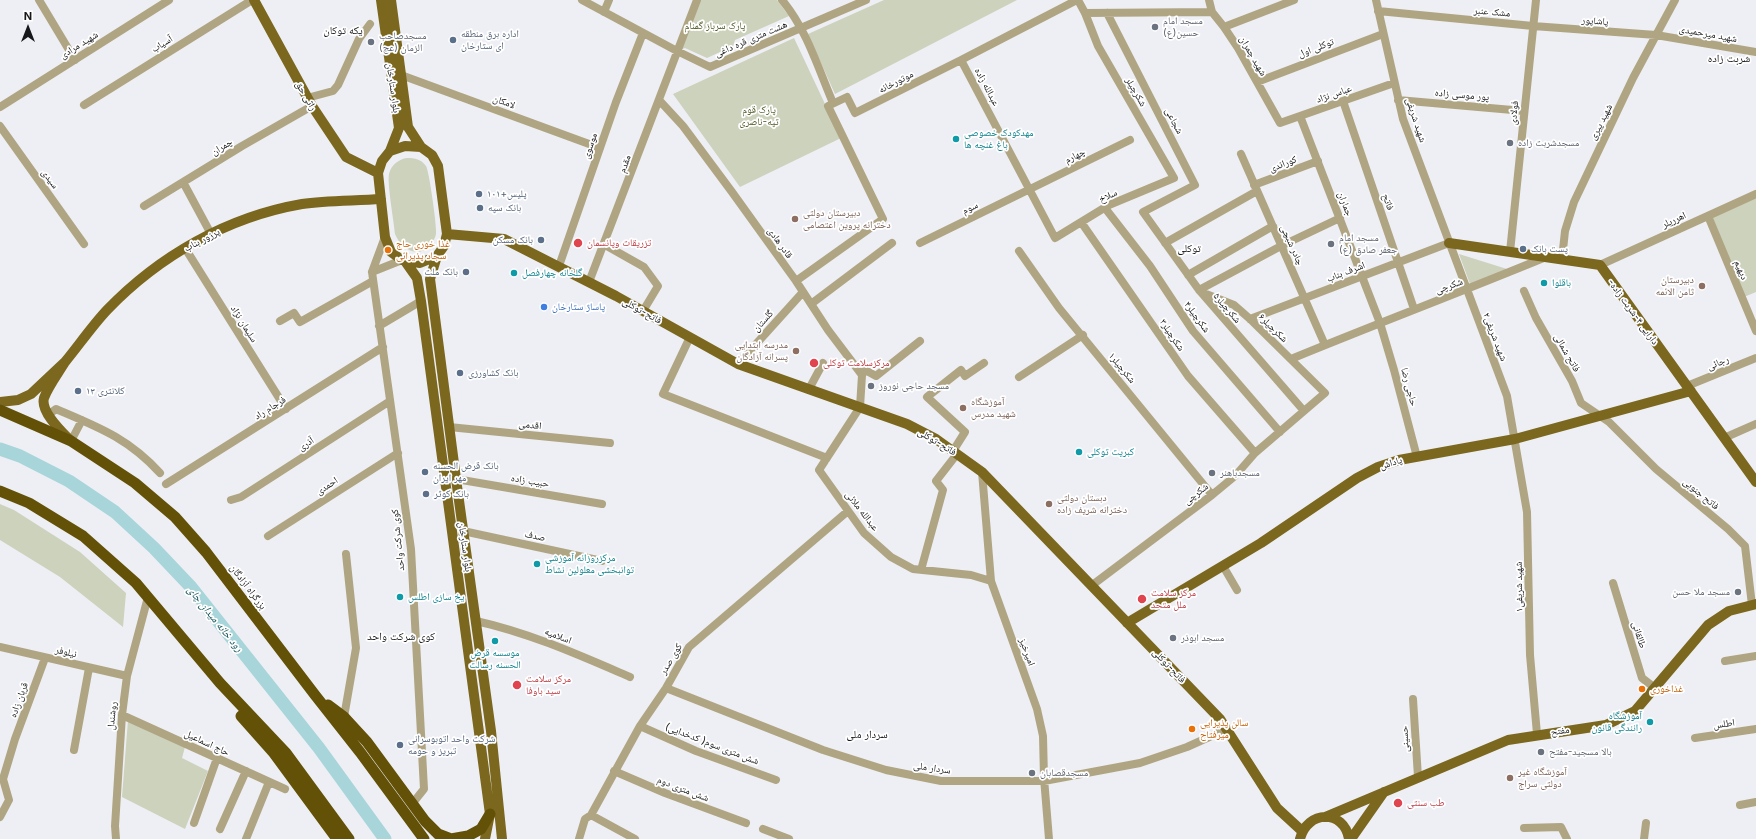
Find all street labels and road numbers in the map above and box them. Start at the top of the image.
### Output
street label: مشک عنبر [1473,4,1511,20]
street label: پاشاپور [1581,14,1609,28]
street label: هشت متری قره داغی [713,18,789,60]
street label: شهید میرحمیدی [1678,23,1738,45]
street label: شهید مرادی [58,29,100,61]
street label: آسیاب [149,33,175,55]
street label: شهید چمران [1237,34,1269,78]
street label: توکلی اول [1296,36,1336,60]
street label: بلوار ستارخان [384,62,402,114]
street label: عبدالله زاده [972,66,1002,108]
street label: موتورخانه [877,68,915,96]
street label: شکرچیلر [1123,75,1149,109]
street label: راثی حق [293,79,319,113]
street label: عباس نژاد [1315,82,1353,106]
street label: پور موسی زاده [1434,87,1490,103]
street label: لامکان [491,92,517,112]
street label: شهید شریفى [1403,96,1429,144]
street label: فولادی [1507,100,1521,126]
street label: شهید پیری [1587,102,1615,142]
street label: شجاعی [1162,106,1186,136]
street label: موسوی [580,131,600,161]
street label: چمران [209,136,235,158]
street label: چهارم [1063,146,1087,166]
street label: مقدم [616,153,634,175]
street label: کوراندی [1267,153,1299,175]
street label: سیدی [39,167,61,191]
street label: سلاخ [1097,186,1119,206]
street label: جماران [1335,190,1355,218]
street label: فاتح [1380,192,1396,212]
street label: سوم [960,199,980,217]
street label: اهرریلر [1660,209,1688,231]
street label: چادر شبچی [1278,223,1306,267]
street label: قادر هادی [765,225,795,261]
street label: پرزور بناب [182,226,222,254]
street label: دیهیم [1732,258,1750,282]
street label: اشرف بناب [1325,259,1367,285]
street label: شکرچی [1434,275,1464,297]
street label: -دارایی ۴-شربت زاده [1605,277,1661,347]
street label: شکرچیلر۵ [1211,290,1243,326]
street label: فاتح-توکلی [620,295,664,327]
street label: شکرچیلر۴ [1182,299,1212,335]
street label: سلیمان نژاد [228,303,260,345]
street label: گلستان [750,308,776,334]
street label: شکرچیلر۶ [1256,311,1290,345]
street label: شهید شریفی۲ [1480,311,1510,363]
street label: شکرچیلر۳ [1157,317,1187,353]
street label: فاتح شمالی [1551,332,1583,374]
street label: شکرچیلر۱ [1106,350,1138,386]
street label: رجائی [1705,353,1731,373]
street label: حاجی رضا [1398,367,1420,407]
street label: فرجام راد [252,394,288,422]
street label: اقدمی [518,418,542,432]
street label: فاتح-توکلی [915,426,959,458]
street label: آذری [296,434,316,454]
street label: پاداش [1378,454,1404,472]
street label: حبیب زاده [510,472,550,490]
street label: احمدی [314,474,340,498]
street label: فاتح جنوبی [1681,476,1721,512]
street label: شکرچی [1181,481,1211,507]
street label: عبدالله ملائی [843,489,881,533]
street label: کوی شرکت واحد [389,509,407,571]
street label: بلوار ستارخان [456,521,474,573]
street label: صدف [523,528,547,544]
street label: شهید شریفی۱ [1513,561,1525,613]
street label: بزرگراه آزادگان [227,562,269,612]
street label: طالقانی [1629,620,1649,650]
street label: اسلامیه [543,625,573,647]
street label: امیرخیز [1016,637,1038,667]
street label: کوی صدر [657,641,685,677]
street label: نیلوفر [54,644,78,660]
street label: فاتح-توکلی [1150,646,1188,686]
street label: قربان زاده [7,681,31,719]
street label: روشندل [105,701,119,731]
street label: اطلس [1712,717,1736,731]
street label: (کدخدایی )شش متری سوم [663,721,761,767]
street label: مفتح [1550,724,1570,738]
street label: حسینی [1398,726,1412,752]
street label: حاج اسماعیل [183,727,231,759]
street label: سردار ملی [913,759,951,777]
street label: شش متری دوم [655,774,711,804]

